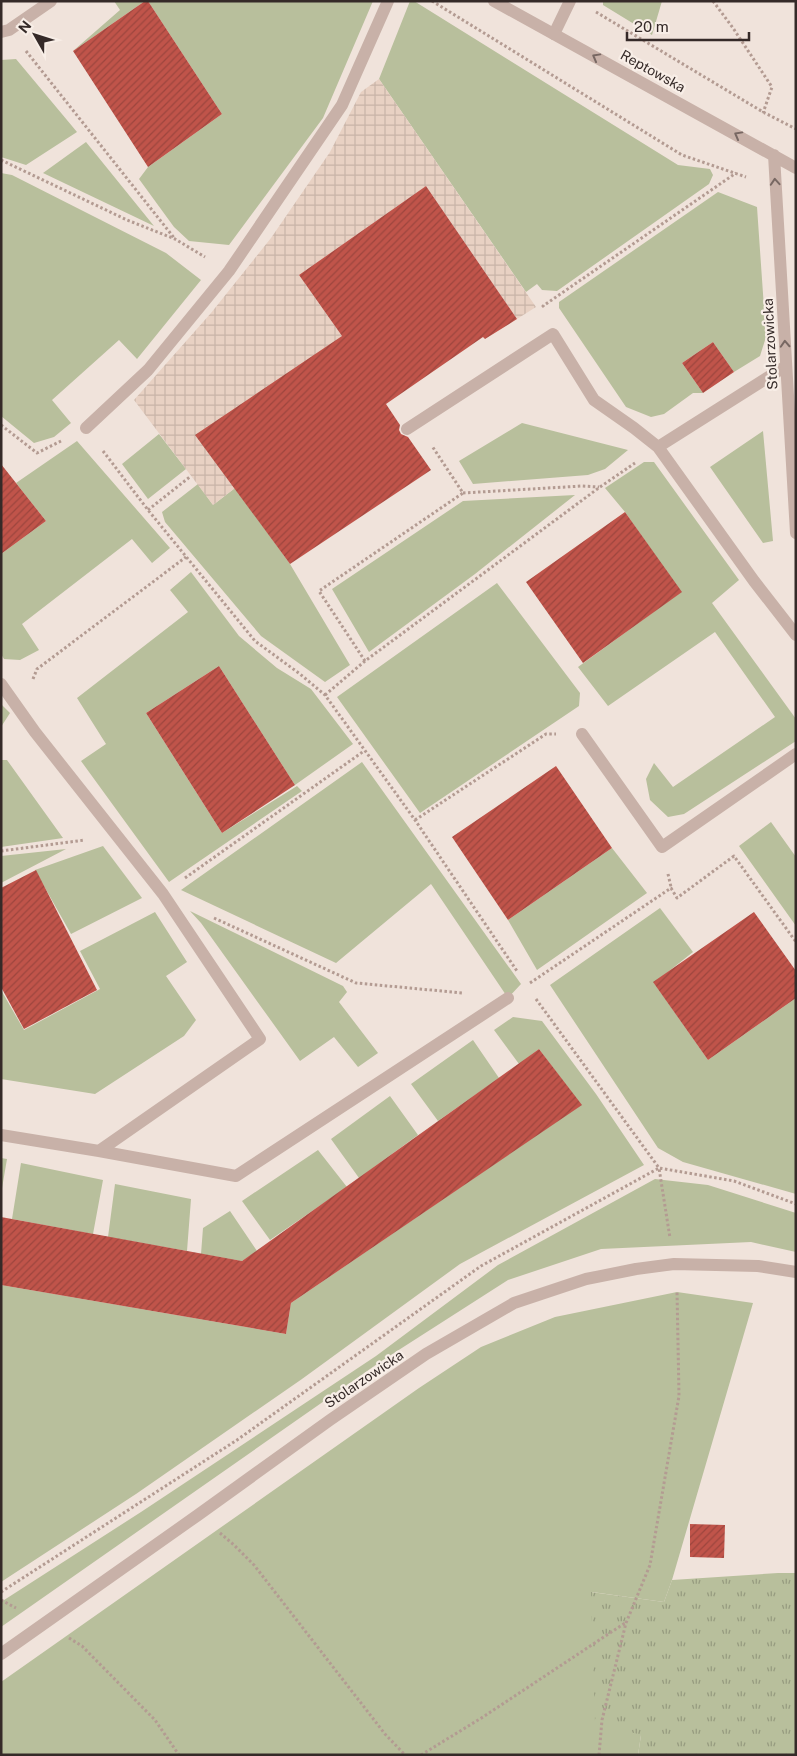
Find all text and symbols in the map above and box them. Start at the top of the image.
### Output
north arrow [10,10,60,60]
scale bar [627,10,750,42]
text: N [15,18,35,36]
text: 20 m [634,18,669,35]
street label: Reptowska [618,47,688,95]
one-way arrow [592,53,601,63]
one-way arrow [734,131,743,141]
one-way arrow [770,178,781,186]
street label: Stolarzowicka [760,298,780,390]
one-way arrow [779,340,790,348]
street label: Stolarzowicka [322,1347,406,1411]

